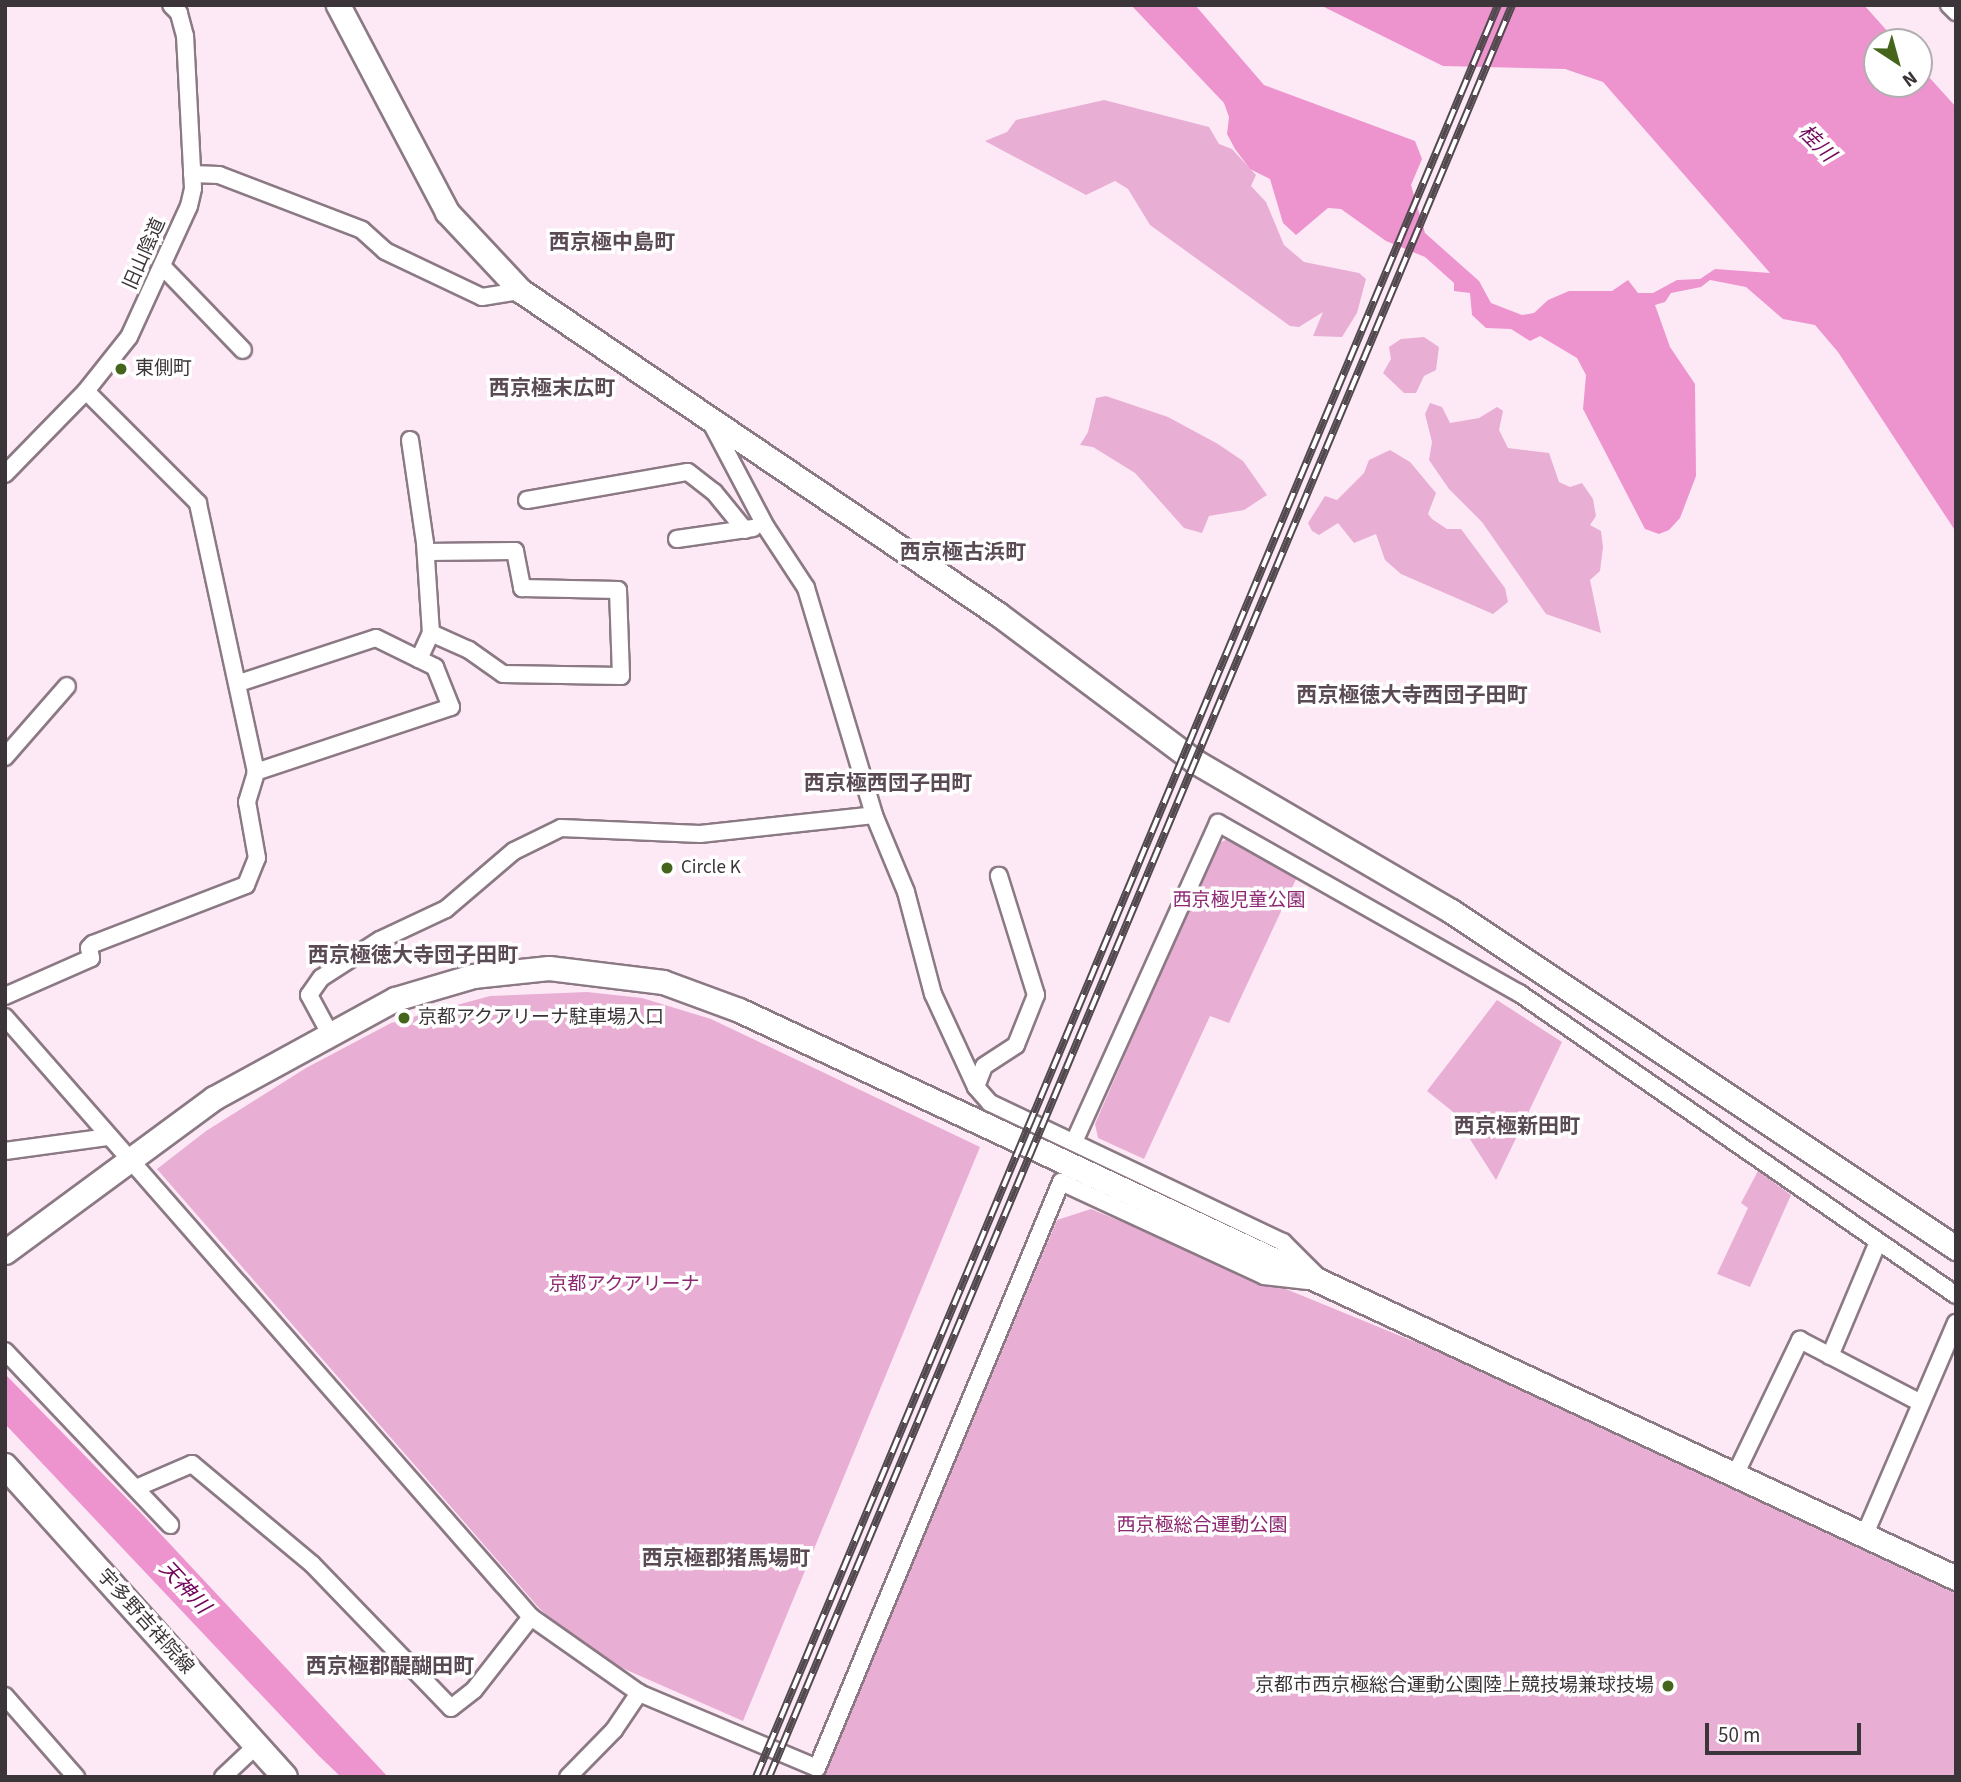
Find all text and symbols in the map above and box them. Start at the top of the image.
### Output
north arrow [1863,28,1933,98]
text: N [1896,64,1923,93]
water label: 桂川 [1793,119,1841,167]
street label: 旧山陰道 [119,215,171,293]
district label: 西京極中島町 [549,229,675,255]
place label: 東側町 [135,358,192,380]
marker: 東側町 [113,361,129,377]
district label: 西京極末広町 [489,375,615,401]
district label: 西京極古浜町 [900,539,1026,565]
district label: 西京極徳大寺西団子田町 [1297,682,1527,708]
district label: 西京極西団子田町 [804,770,972,796]
place label: Circle K [681,857,741,879]
marker: Circle K [659,860,675,876]
park label: 西京極児童公園 [1173,890,1305,912]
district label: 西京極徳大寺団子田町 [308,942,518,968]
place label: 京都アクアリーナ駐車場入口 [418,1007,665,1029]
marker: 京都アクアリーナ駐車場入口 [396,1010,412,1026]
district label: 西京極新田町 [1454,1113,1580,1139]
park label: 京都アクアリーナ [548,1274,700,1296]
park label: 西京極総合運動公園 [1117,1515,1287,1537]
district label: 西京極郡猪馬場町 [642,1545,810,1571]
water label: 天神川 [154,1555,216,1619]
street label: 宇多野吉祥院線 [92,1565,198,1679]
district label: 西京極郡醍醐田町 [306,1653,474,1679]
place label: 京都市西京極総合運動公園陸上競技場兼球技場 [1255,1675,1654,1697]
marker: 京都市西京極総合運動公園陸上競技場兼球技場 [1660,1678,1676,1694]
scale bar [1709,1708,1865,1752]
text: 50 m [1718,1720,1760,1750]

